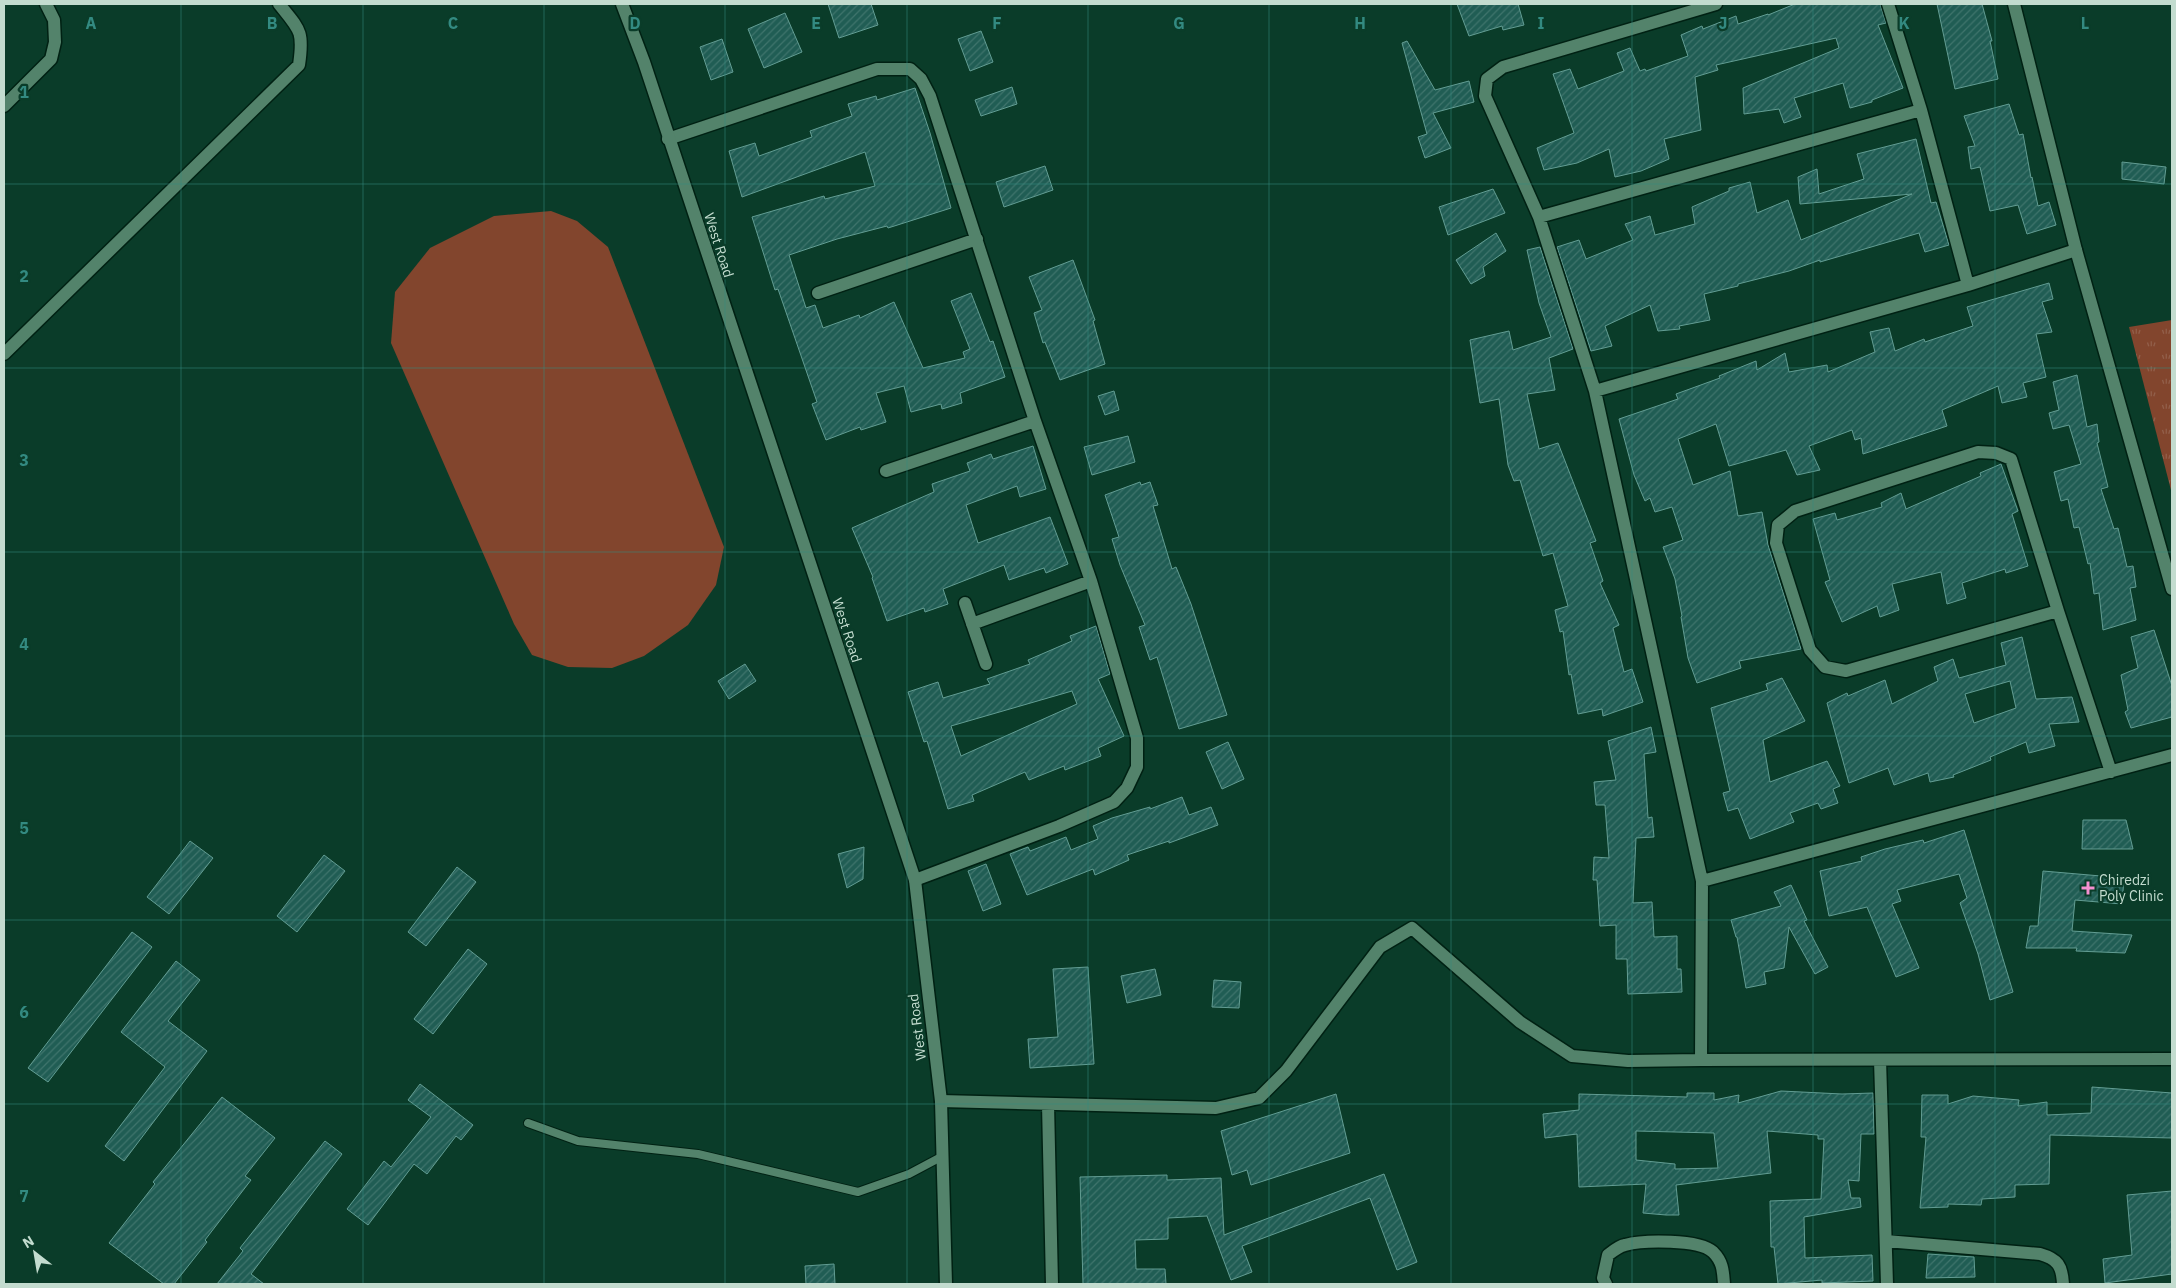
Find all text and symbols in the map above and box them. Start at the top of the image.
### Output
text: A [86,13,97,33]
text: B [267,13,278,33]
text: C [448,13,458,33]
text: D [629,13,641,33]
text: E [811,13,821,33]
text: F [992,13,1002,33]
text: G [1173,13,1185,33]
text: H [1354,13,1366,33]
text: I [1538,13,1545,33]
text: J [1719,13,1727,33]
text: K [1898,13,1910,33]
text: L [2081,13,2089,33]
text: 1 [19,82,29,102]
street label: West Road [700,210,738,280]
text: 2 [19,266,29,286]
text: 3 [19,450,29,470]
street label: West Road [828,595,866,665]
text: 4 [19,634,29,654]
text: 5 [19,818,29,838]
place label: Chiredzi Poly Clinic [2099,871,2164,905]
marker: Chiredzi Poly Clinic [2081,881,2095,895]
street label: West Road [904,993,930,1061]
text: 6 [19,1002,29,1022]
text: 7 [19,1186,29,1206]
north arrow [10,1228,60,1278]
text: N [19,1232,37,1252]

